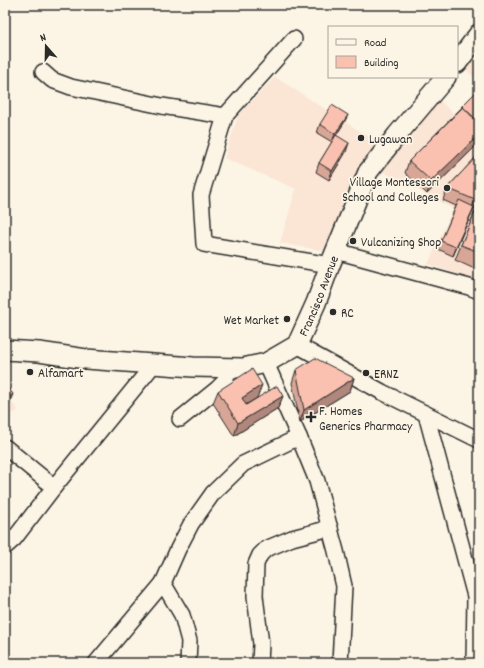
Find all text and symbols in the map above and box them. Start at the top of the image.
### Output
north arrow [26,26,66,66]
legend [328,26,458,78]
text: N [38,30,49,47]
text: Road [364,35,386,52]
text: Building [364,55,399,72]
place label: Lugawan [369,131,412,150]
marker: Lugawan [356,133,366,143]
place label: Village Montessori School and Colleges [342,174,440,208]
marker: Village Montessori School and Colleges [442,183,452,193]
place label: Vulcanizing Shop [361,234,441,253]
marker: Vulcanizing Shop [348,236,358,246]
street label: Francisco Avenue [295,253,345,340]
place label: RC [341,305,354,324]
marker: RC [328,307,338,317]
place label: Wet Market [224,312,279,331]
marker: Wet Market [282,314,292,324]
place label: Alfamart [38,365,84,384]
place label: ERNZ [374,366,399,385]
marker: Alfamart [25,367,35,377]
marker: ERNZ [361,368,371,378]
place label: F. Homes Generics Pharmacy [319,403,413,437]
marker: F. Homes Generics Pharmacy [306,412,316,422]

